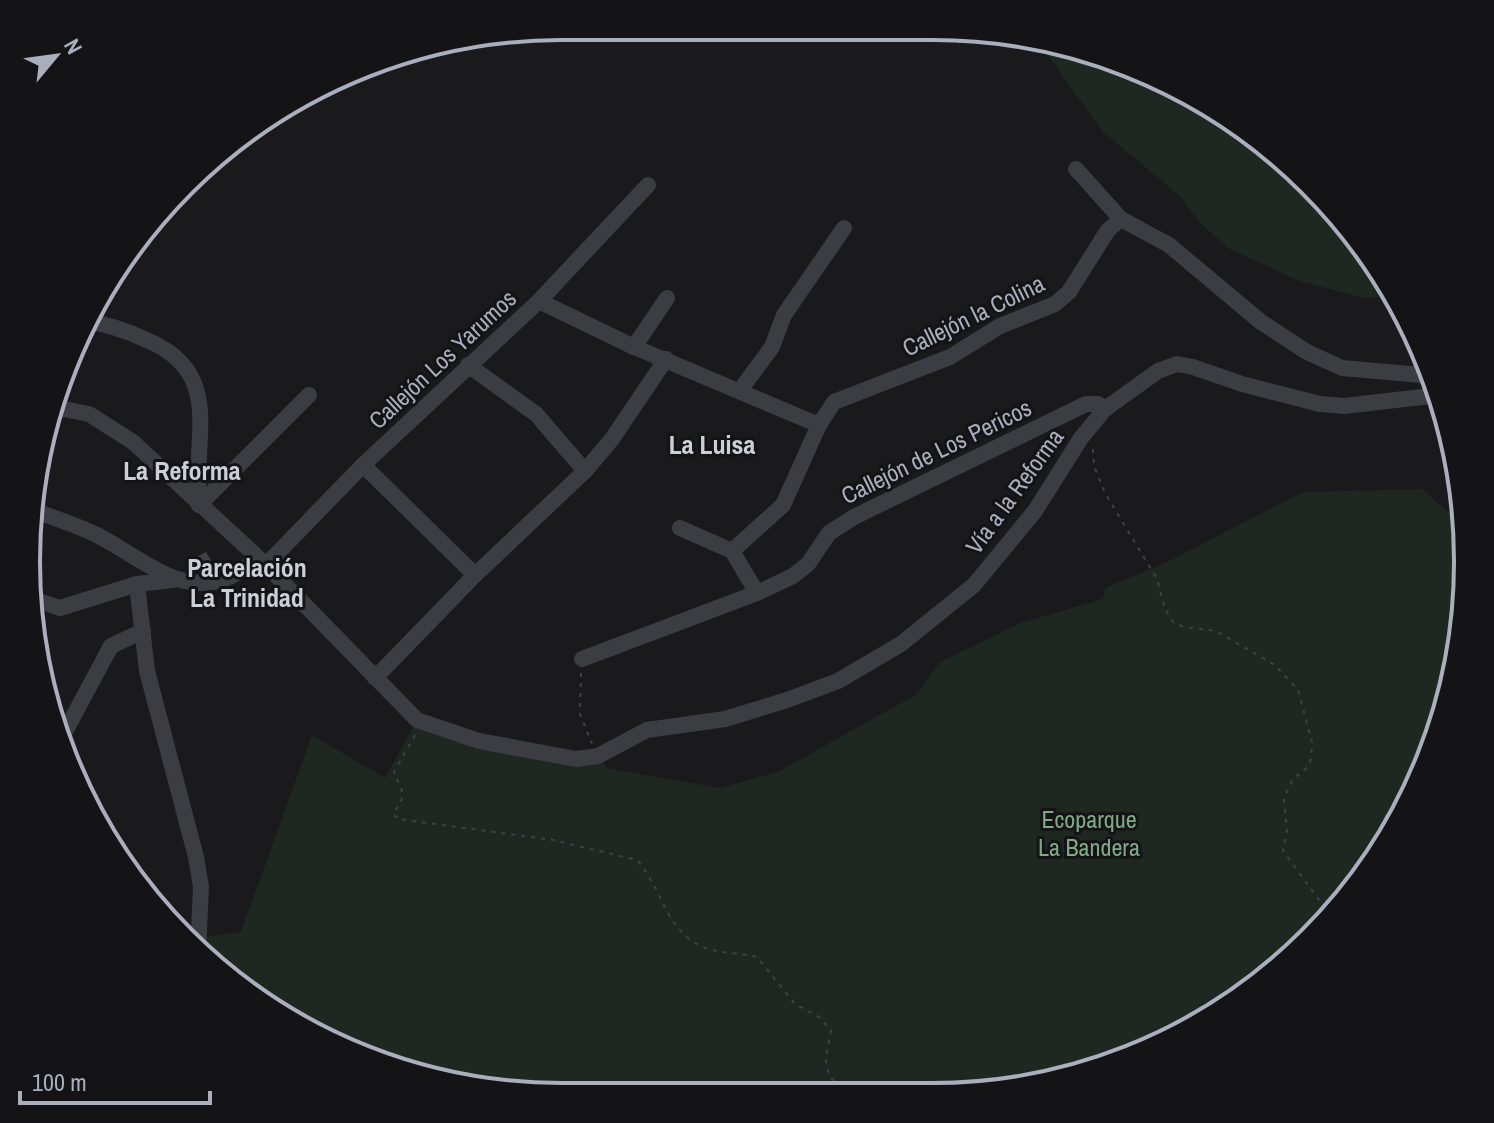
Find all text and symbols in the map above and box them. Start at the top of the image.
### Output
north arrow [16,16,96,96]
text: N [57,33,90,59]
street label: Callejón la Colina [897,267,1049,363]
street label: Callejón Los Yarumos [361,282,523,436]
street label: Callejón de Los Pericos [836,391,1036,511]
street label: Vía a la Reforma [958,422,1070,560]
district label: La Luisa [669,427,755,462]
district label: La Reforma [123,453,241,488]
district label: Parcelación La Trinidad [187,550,307,615]
park label: Ecoparque La Bandera [1038,803,1140,863]
scale bar [20,1055,210,1105]
text: 100 m [32,1066,87,1098]

